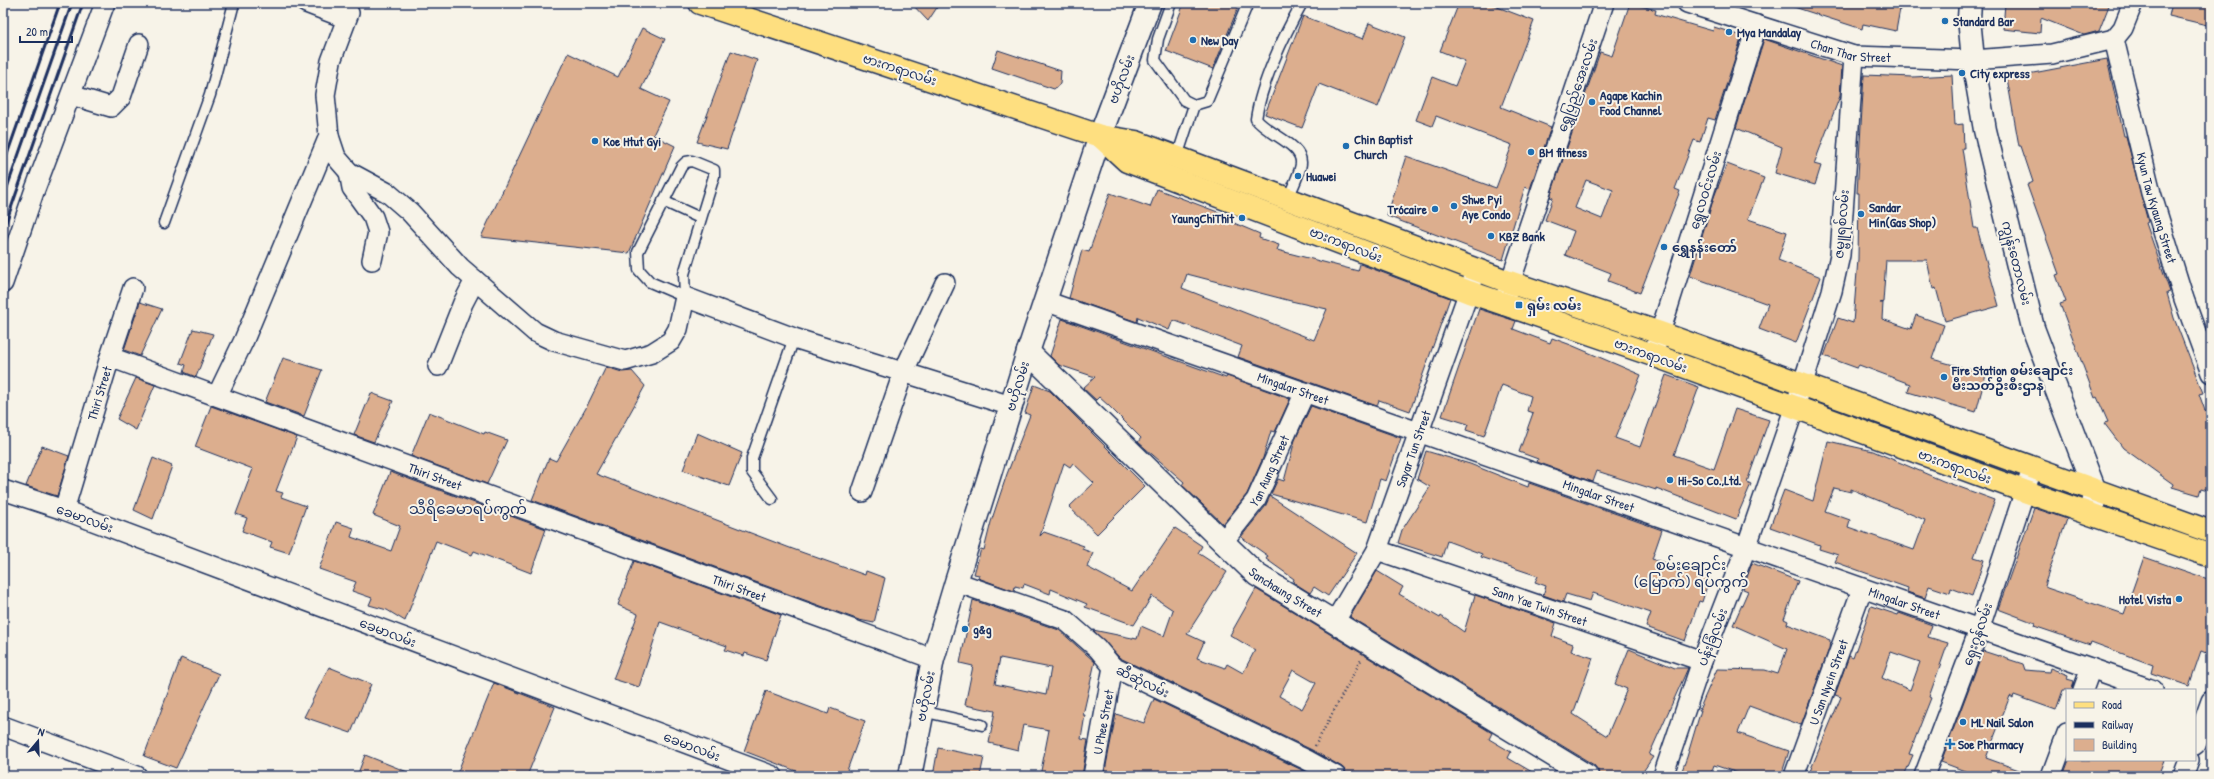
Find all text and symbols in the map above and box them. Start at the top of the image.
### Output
place label: Standard Bar [1953,12,2015,30]
marker: Standard Bar [1940,16,1950,26]
scale bar [20,18,72,44]
text: 20 m [26,23,48,40]
place label: Mya Mandalay [1737,23,1802,42]
marker: Mya Mandalay [1724,27,1734,37]
place label: New Day [1201,31,1239,50]
street label: Chan Thar Street [1808,34,1891,66]
marker: New Day [1188,35,1198,45]
street label: ရွှေပြည်အေးလမ်း [1553,36,1603,135]
street label: ဗားကရာလမ်း [860,49,939,91]
street label: ဗဟိုလမ်း [1103,52,1140,107]
place label: City express [1970,64,2030,83]
marker: City express [1957,68,1967,78]
place label: Agape Kachin Food Channel [1599,86,1662,119]
marker: Agape Kachin Food Channel [1587,97,1597,107]
place label: Chin Baptist Church [1354,130,1413,163]
place label: Koe Htut Gyi [603,132,661,151]
marker: Koe Htut Gyi [590,136,600,146]
marker: Chin Baptist Church [1341,141,1351,151]
place label: BM fitness [1539,143,1587,161]
marker: BM fitness [1526,147,1536,157]
street label: ရွှေလဝင်းလမ်း [1685,149,1727,232]
street label: Kyun Taw Kyaung Street [2133,151,2181,266]
place label: Huawei [1306,167,1337,185]
marker: Huawei [1293,171,1303,181]
street label: ဇမ္ဗူရစ်လမ်း [1829,189,1855,260]
place label: Shwe Pyi Aye Condo [1462,190,1511,224]
place label: Sandar Min(Gas Shop) [1869,198,1936,232]
place label: Trócaire [1386,200,1428,218]
marker: Shwe Pyi Aye Condo [1449,201,1459,211]
marker: Trócaire [1430,204,1440,214]
place label: YaungChiThit [1172,209,1235,228]
marker: Sandar Min(Gas Shop) [1856,209,1866,219]
marker: YaungChiThit [1237,213,1247,223]
street label: ကျွန်းတောလမ်း [1995,219,2036,308]
street label: ဗားကရာလမ်း [1306,222,1385,268]
place label: KBZ Bank [1499,227,1546,245]
marker: KBZ Bank [1486,231,1496,241]
place label: ရွှေနန်းတော် [1672,238,1737,258]
marker: ရွှေနန်းတော် [1659,242,1669,252]
place label: ရှမ်း လမ်း [1527,296,1582,317]
marker: ရှမ်း လမ်း [1514,300,1524,310]
street label: ဗားကရာလမ်း [1611,333,1690,378]
street label: ဗဟိုလမ်း [1001,359,1035,414]
place label: Fire Station စမ်းချောင်း မီးသတ်ဦးစီးဌာန [1951,361,2073,396]
street label: Thiri Street [82,363,116,422]
street label: Mingalar Street [1255,367,1332,409]
marker: Fire Station စမ်းချောင်း မီးသတ်ဦးစီးဌာန [1939,372,1949,382]
street label: Sayar Tun Street [1391,407,1435,490]
street label: Yan Aung Street [1245,432,1293,510]
street label: ဗားကရာလမ်း [1915,444,1994,489]
street label: Thiri Street [406,458,465,495]
place label: Hi-So Co.,Ltd. [1678,471,1742,489]
street label: Mingalar Street [1561,475,1637,516]
marker: Hi-So Co.,Ltd. [1665,475,1675,485]
district label: သီရိခေမာရပ်ကွက် [409,498,527,521]
street label: ခေမာလမ်း [54,499,116,537]
district label: စမ်းချောင်း (မြောက်) ရပ်ကွက် [1634,554,1748,594]
street label: Sanchaung Street [1245,563,1326,622]
street label: Thiri Street [710,570,769,606]
street label: Sann Yae Twin Street [1490,581,1590,630]
street label: Mingalar Street [1866,582,1943,624]
place label: Hotel Vista [2119,590,2172,608]
marker: Hotel Vista [2174,594,2184,604]
street label: ရှေးဂွန်လမ်း [1958,600,1998,668]
street label: ပန်းခြံလမ်း [1693,606,1733,669]
street label: ခေမာလမ်း [357,613,419,651]
place label: g&g [973,620,992,639]
marker: g&g [960,624,970,634]
street label: U San Nyein Street [1804,636,1852,727]
street label: ဆီဆုံလမ်း [1112,660,1173,703]
street label: ဗဟိုလမ်း [911,669,941,723]
street label: U Phee Street [1088,688,1118,756]
legend [2066,689,2196,761]
text: Road [2102,696,2122,713]
place label: ML Nail Salon [1971,713,2034,731]
text: Railway [2102,716,2133,733]
marker: ML Nail Salon [1958,717,1968,727]
north arrow [18,721,58,761]
text: N [36,724,46,739]
street label: ခေမာလမ်း [661,727,723,765]
place label: Soe Pharmacy [1958,735,2024,754]
text: Building [2102,736,2137,753]
marker: Soe Pharmacy [1945,739,1955,749]

